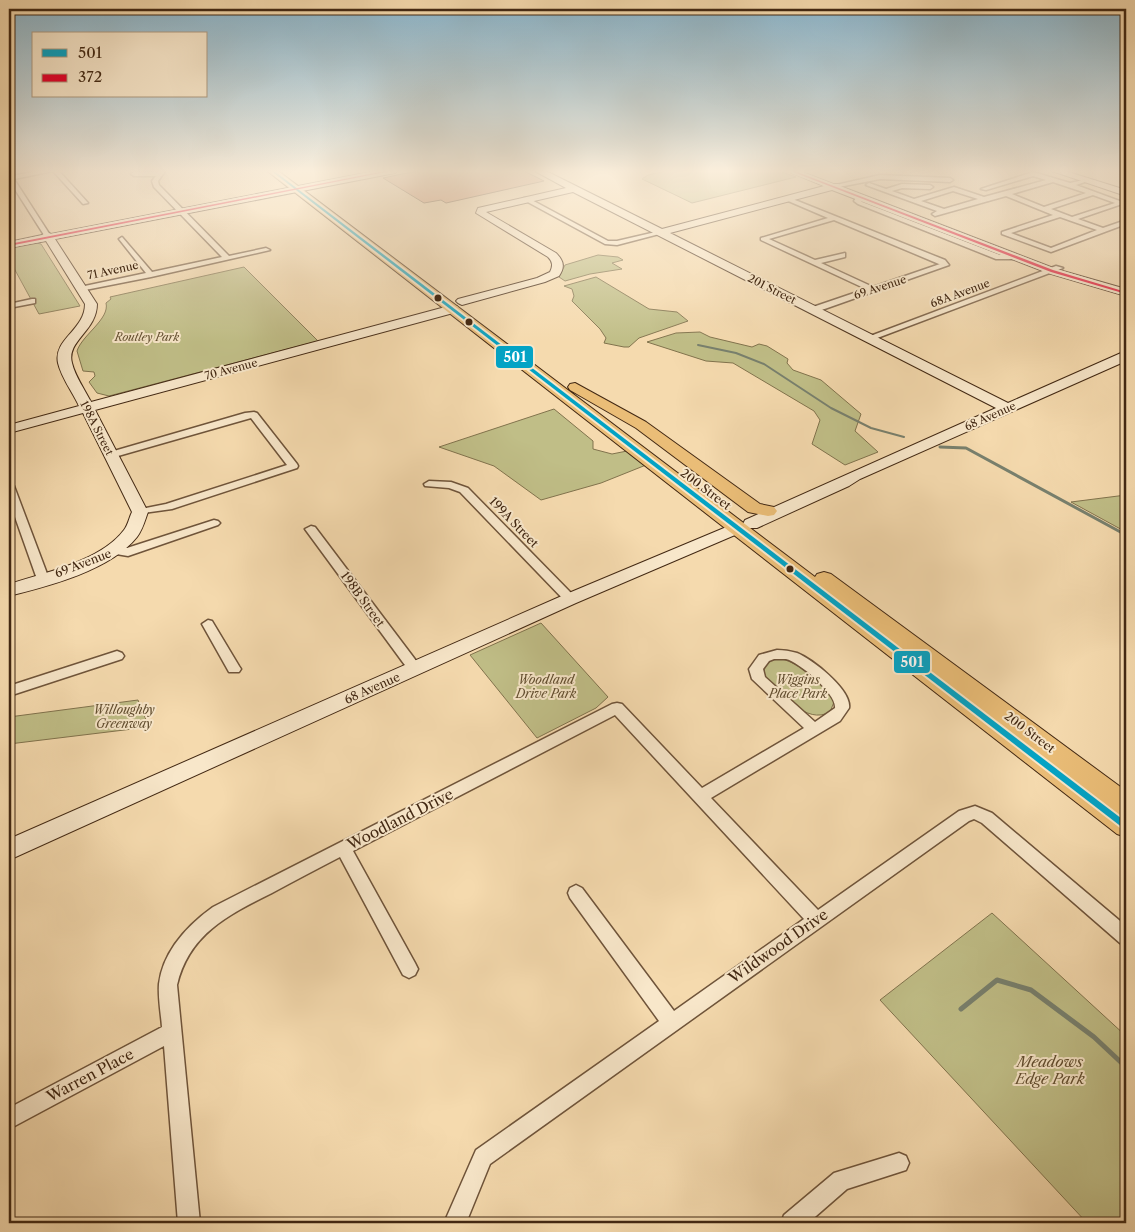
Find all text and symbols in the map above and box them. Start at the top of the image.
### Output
legend [32,32,208,98]
text: 501 [78,43,103,62]
text: 372 [78,67,102,86]
street label: 71 Avenue [86,258,140,282]
street label: 201 Street [746,271,798,307]
street label: 69 Avenue [852,272,908,302]
street label: 68A Avenue [928,276,992,310]
unlabelled marker [433,293,443,303]
unlabelled marker [464,317,474,327]
park label: Routley Park [114,330,179,344]
line badge: 501 [495,345,534,369]
text: 501 [504,348,527,366]
street label: 70 Avenue [203,355,259,383]
street label: 198A Street [77,398,117,458]
street label: 68 Avenue [962,399,1018,433]
street label: 200 Street [678,465,735,513]
street label: 199A Street [486,494,542,551]
street label: 69 Avenue [53,545,114,581]
unlabelled marker [785,564,795,574]
street label: 198B Street [338,568,389,630]
line badge: 501 [893,650,931,674]
text: 501 [901,653,924,671]
street label: 68 Avenue [342,669,402,707]
park label: Woodland Drive Park [515,672,577,701]
park label: Wiggins Place Park [768,672,828,701]
park label: Willoughby Greenway [93,702,155,731]
street label: 200 Street [1002,708,1059,756]
street label: Woodland Drive [343,784,456,854]
street label: Wildwood Drive [724,905,831,988]
street label: Warren Place [42,1044,137,1106]
park label: Meadows Edge Park [1014,1052,1085,1088]

